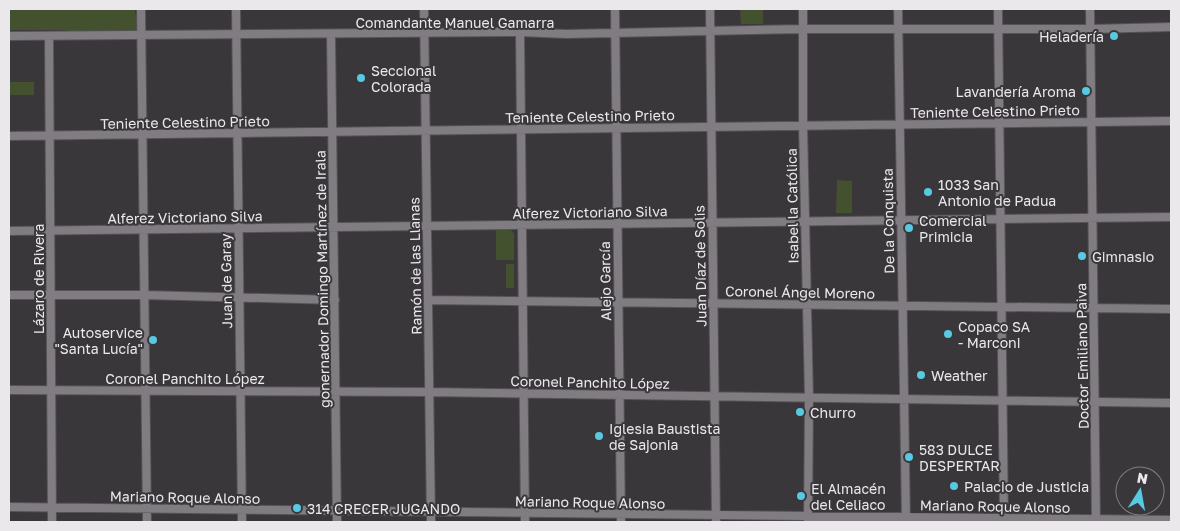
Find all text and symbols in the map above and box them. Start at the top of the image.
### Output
street label: Comandante Manuel Gamarra [356,14,554,31]
place label: Heladería [1039,28,1104,45]
marker: Heladería [1108,30,1120,42]
place label: Seccional Colorada [371,62,437,95]
marker: Seccional Colorada [355,72,367,84]
place label: Lavandería Aroma [956,83,1076,100]
marker: Lavandería Aroma [1080,85,1092,97]
street label: Teniente Celestino Prieto [910,101,1080,121]
street label: Teniente Celestino Prieto [505,106,675,126]
street label: Teniente Celestino Prieto [100,112,270,132]
street label: Isabel la Católica [782,148,802,264]
street label: gonernador Domingo Martínez de Irala [311,150,333,408]
street label: De la Conquista [879,168,897,274]
place label: 1033 San Antonio de Padua [938,176,1056,209]
marker: 1033 San Antonio de Padua [922,186,934,198]
street label: Ramón de las Llanas [405,197,425,335]
street label: Alferez Victoriano Silva [512,202,668,222]
street label: Juan Díaz de Solis [690,205,710,327]
street label: Alferez Victoriano Silva [107,207,263,227]
place label: Comercial Primicia [919,212,987,245]
marker: Comercial Primicia [903,222,915,234]
street label: Lázaro de Rivera [30,224,47,334]
street label: Juan de Garay [217,233,235,329]
street label: Alejo García [596,241,614,321]
place label: Gimnasio [1092,248,1154,265]
marker: Gimnasio [1076,250,1088,262]
street label: Coronel Ángel Moreno [725,282,875,302]
street label: Doctor Emiliano Paiva [1072,283,1092,429]
place label: Copaco SA - Marconi [958,318,1031,351]
place label: Autoservice "Santa Lucía" [54,324,143,357]
marker: Copaco SA - Marconi [942,328,954,340]
marker: Autoservice "Santa Lucía" [147,334,159,346]
place label: Weather [931,367,988,384]
marker: Weather [915,369,927,381]
street label: Coronel Panchito López [105,370,265,387]
street label: Coronel Panchito López [510,372,670,392]
place label: Churro [810,404,856,421]
marker: Churro [794,406,806,418]
place label: Iglesia Baustista de Sajonia [609,420,721,453]
marker: Iglesia Baustista de Sajonia [593,430,605,442]
place label: 583 DULCE DESPERTAR [919,441,1000,474]
marker: 583 DULCE DESPERTAR [903,451,915,463]
north arrow [1115,466,1165,516]
text: N [1136,468,1149,487]
place label: Palacio de Justicia [964,478,1089,495]
place label: El Almacén del Celiaco [811,480,886,513]
marker: Palacio de Justicia [948,480,960,492]
street label: Mariano Roque Alonso [110,487,260,507]
marker: El Almacén del Celiaco [795,490,807,502]
street label: Mariano Roque Alonso [515,492,665,512]
street label: Mariano Roque Alonso [920,496,1070,516]
place label: 314 CRECER JUGANDO [307,500,460,517]
marker: 314 CRECER JUGANDO [291,502,303,514]

